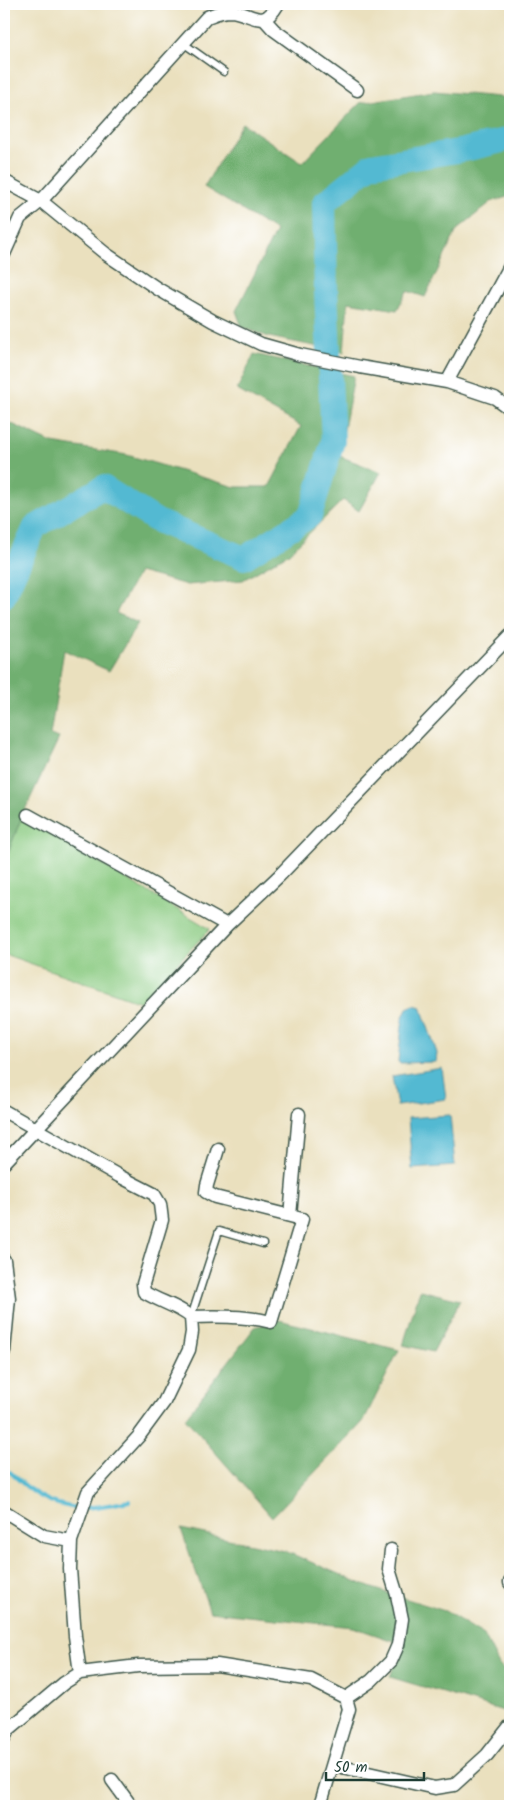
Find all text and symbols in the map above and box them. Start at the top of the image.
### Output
scale bar [326,1750,424,1782]
text: 50 m [334,1756,368,1780]

